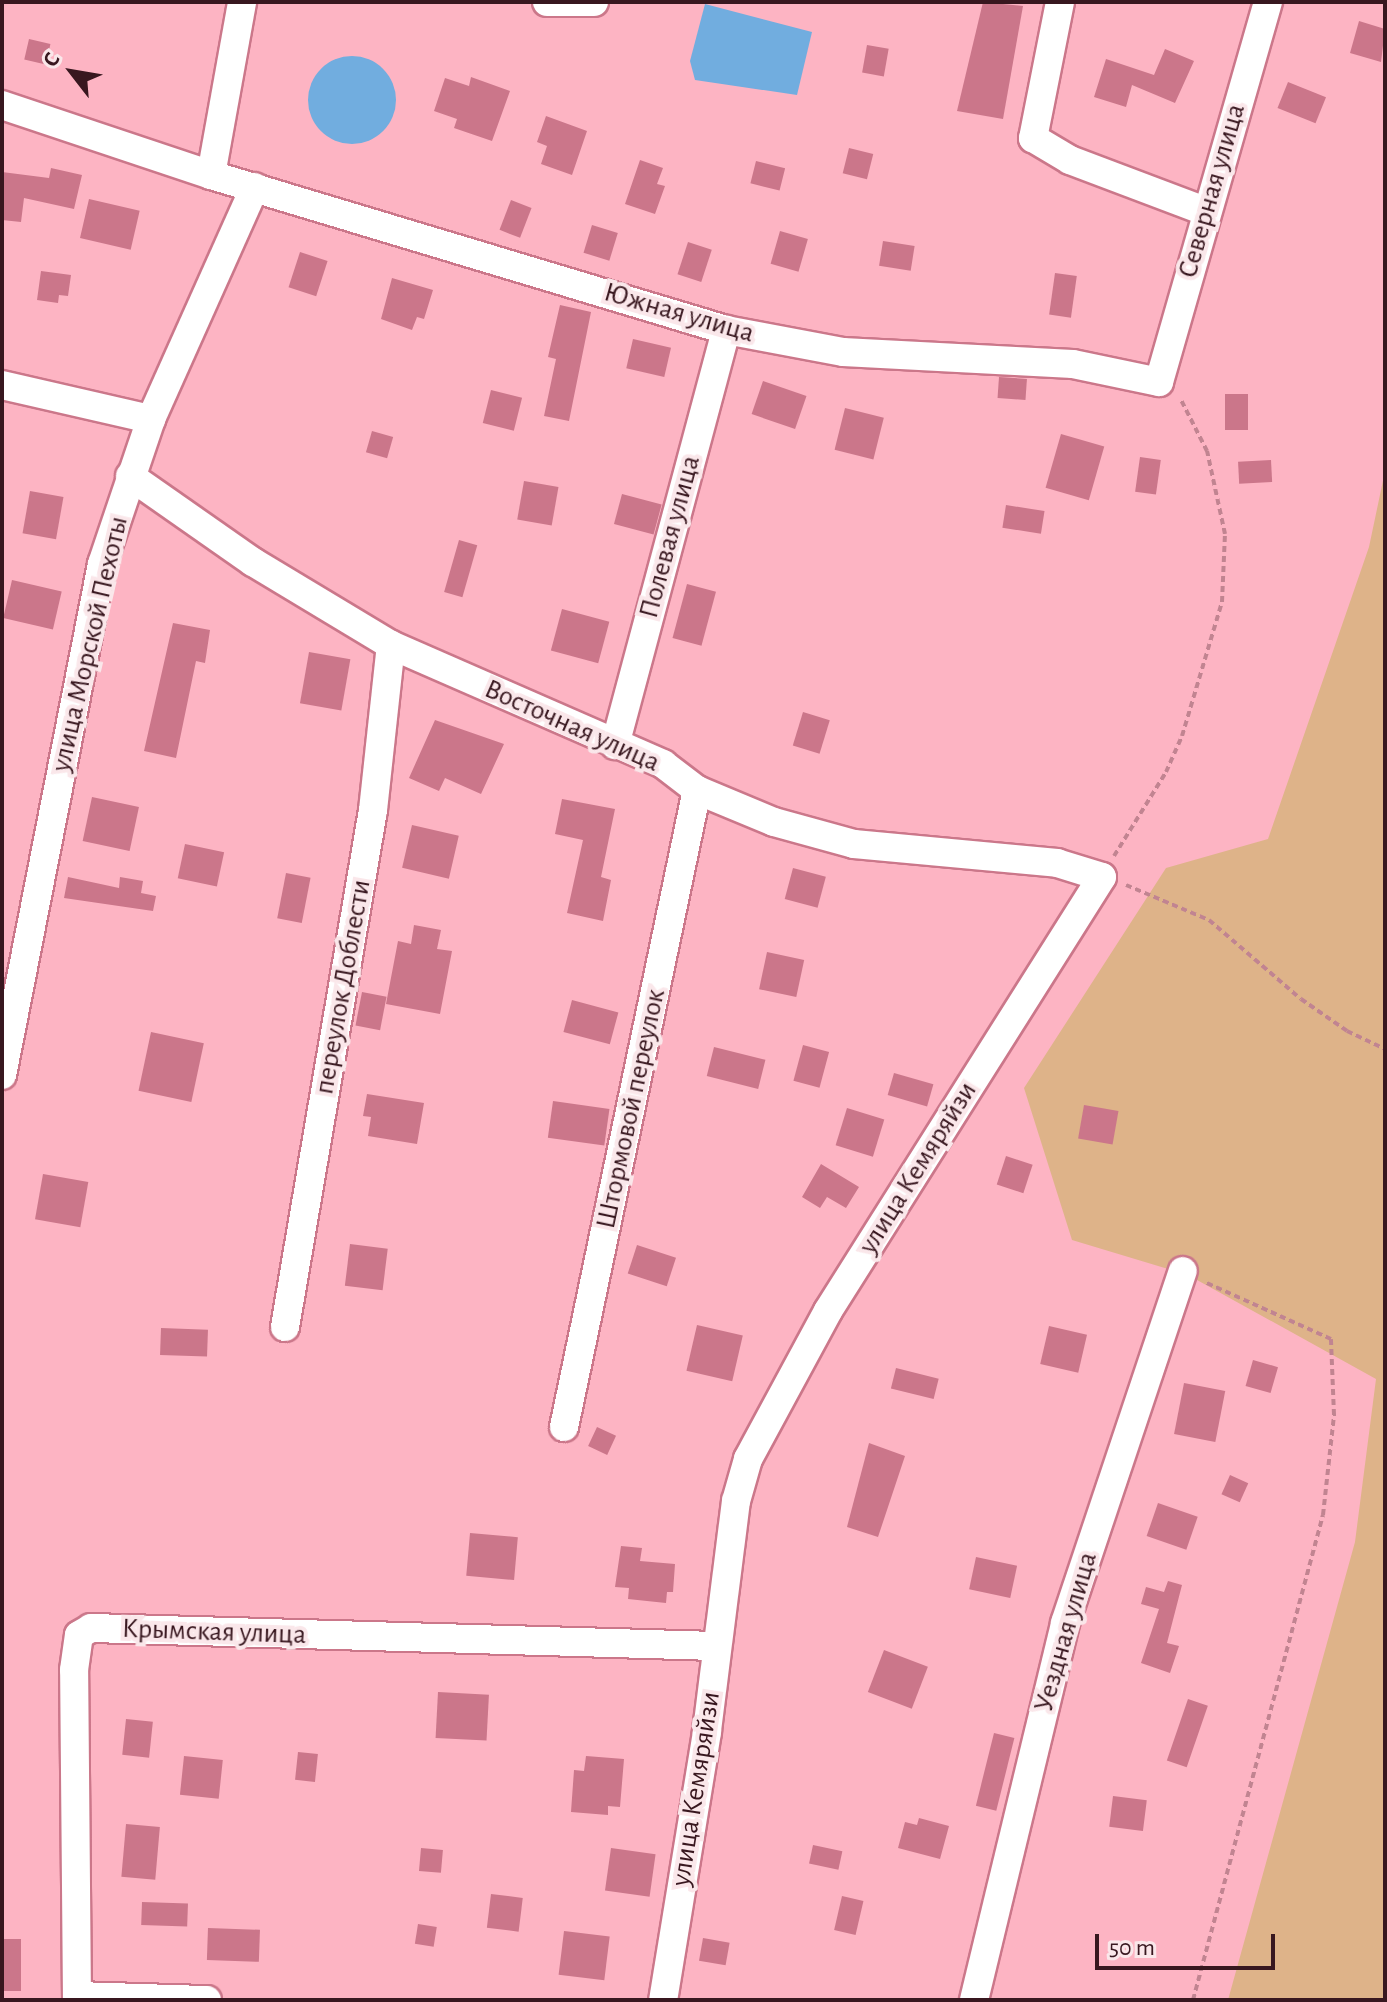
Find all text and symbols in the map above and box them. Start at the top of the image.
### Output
north arrow [32,32,112,112]
text: С [39,49,64,71]
street label: Северная улица [1171,100,1253,282]
street label: Южная улица [600,276,758,350]
street label: Полевая улица [632,452,708,622]
street label: улица Морской Пехоты [44,513,136,775]
street label: Восточная улица [479,672,665,780]
street label: переулок Доблести [308,877,378,1097]
street label: Штормовой переулок [589,986,673,1232]
street label: улица Кемяряйзи [852,1076,984,1260]
street label: Уездная улица [1027,1548,1105,1716]
street label: Крымская улица [121,1612,307,1652]
street label: улица Кемяряйзи [664,1689,728,1889]
scale bar [1099,1918,1279,1968]
text: 50 m [1109,1936,1155,1960]

